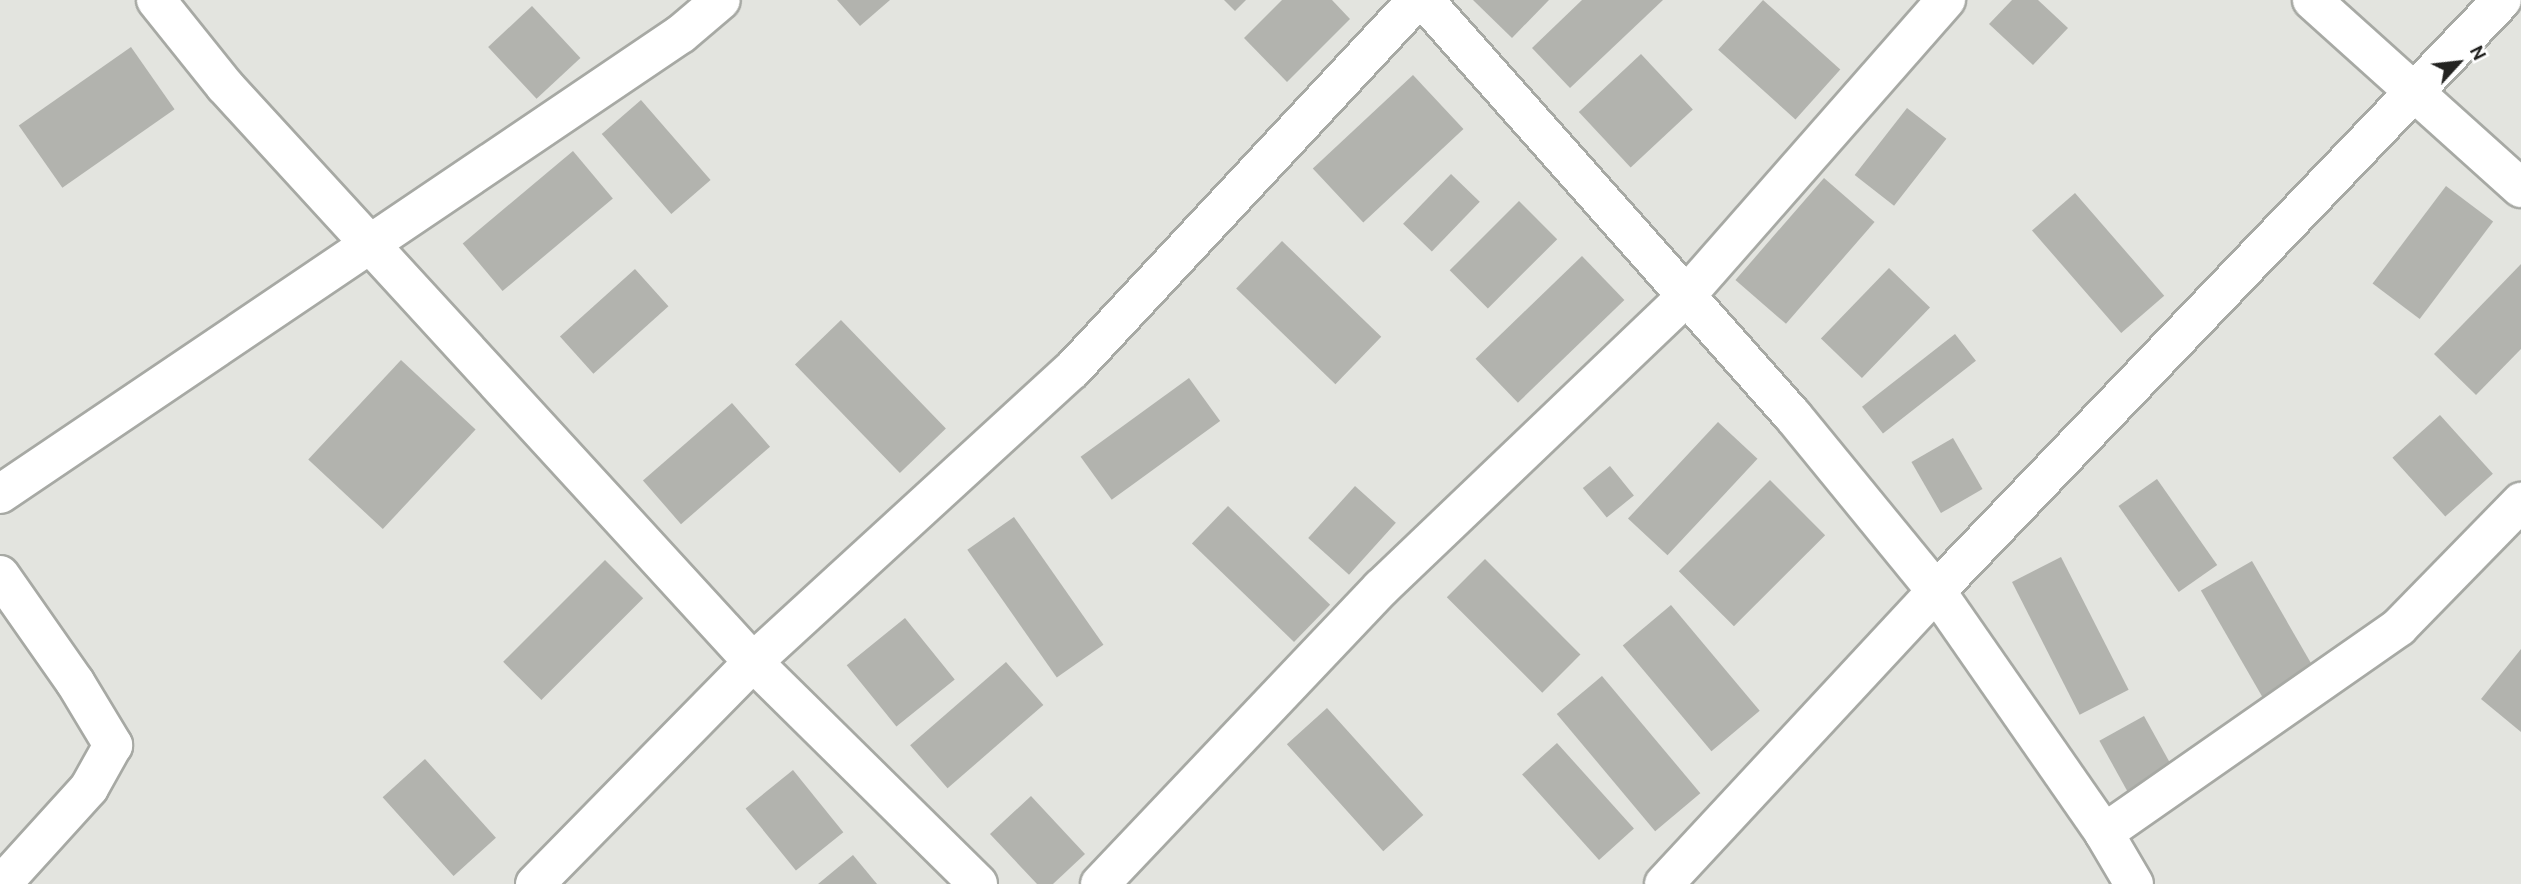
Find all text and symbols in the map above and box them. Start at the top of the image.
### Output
north arrow [2423,28,2493,98]
text: N [2463,42,2491,65]

